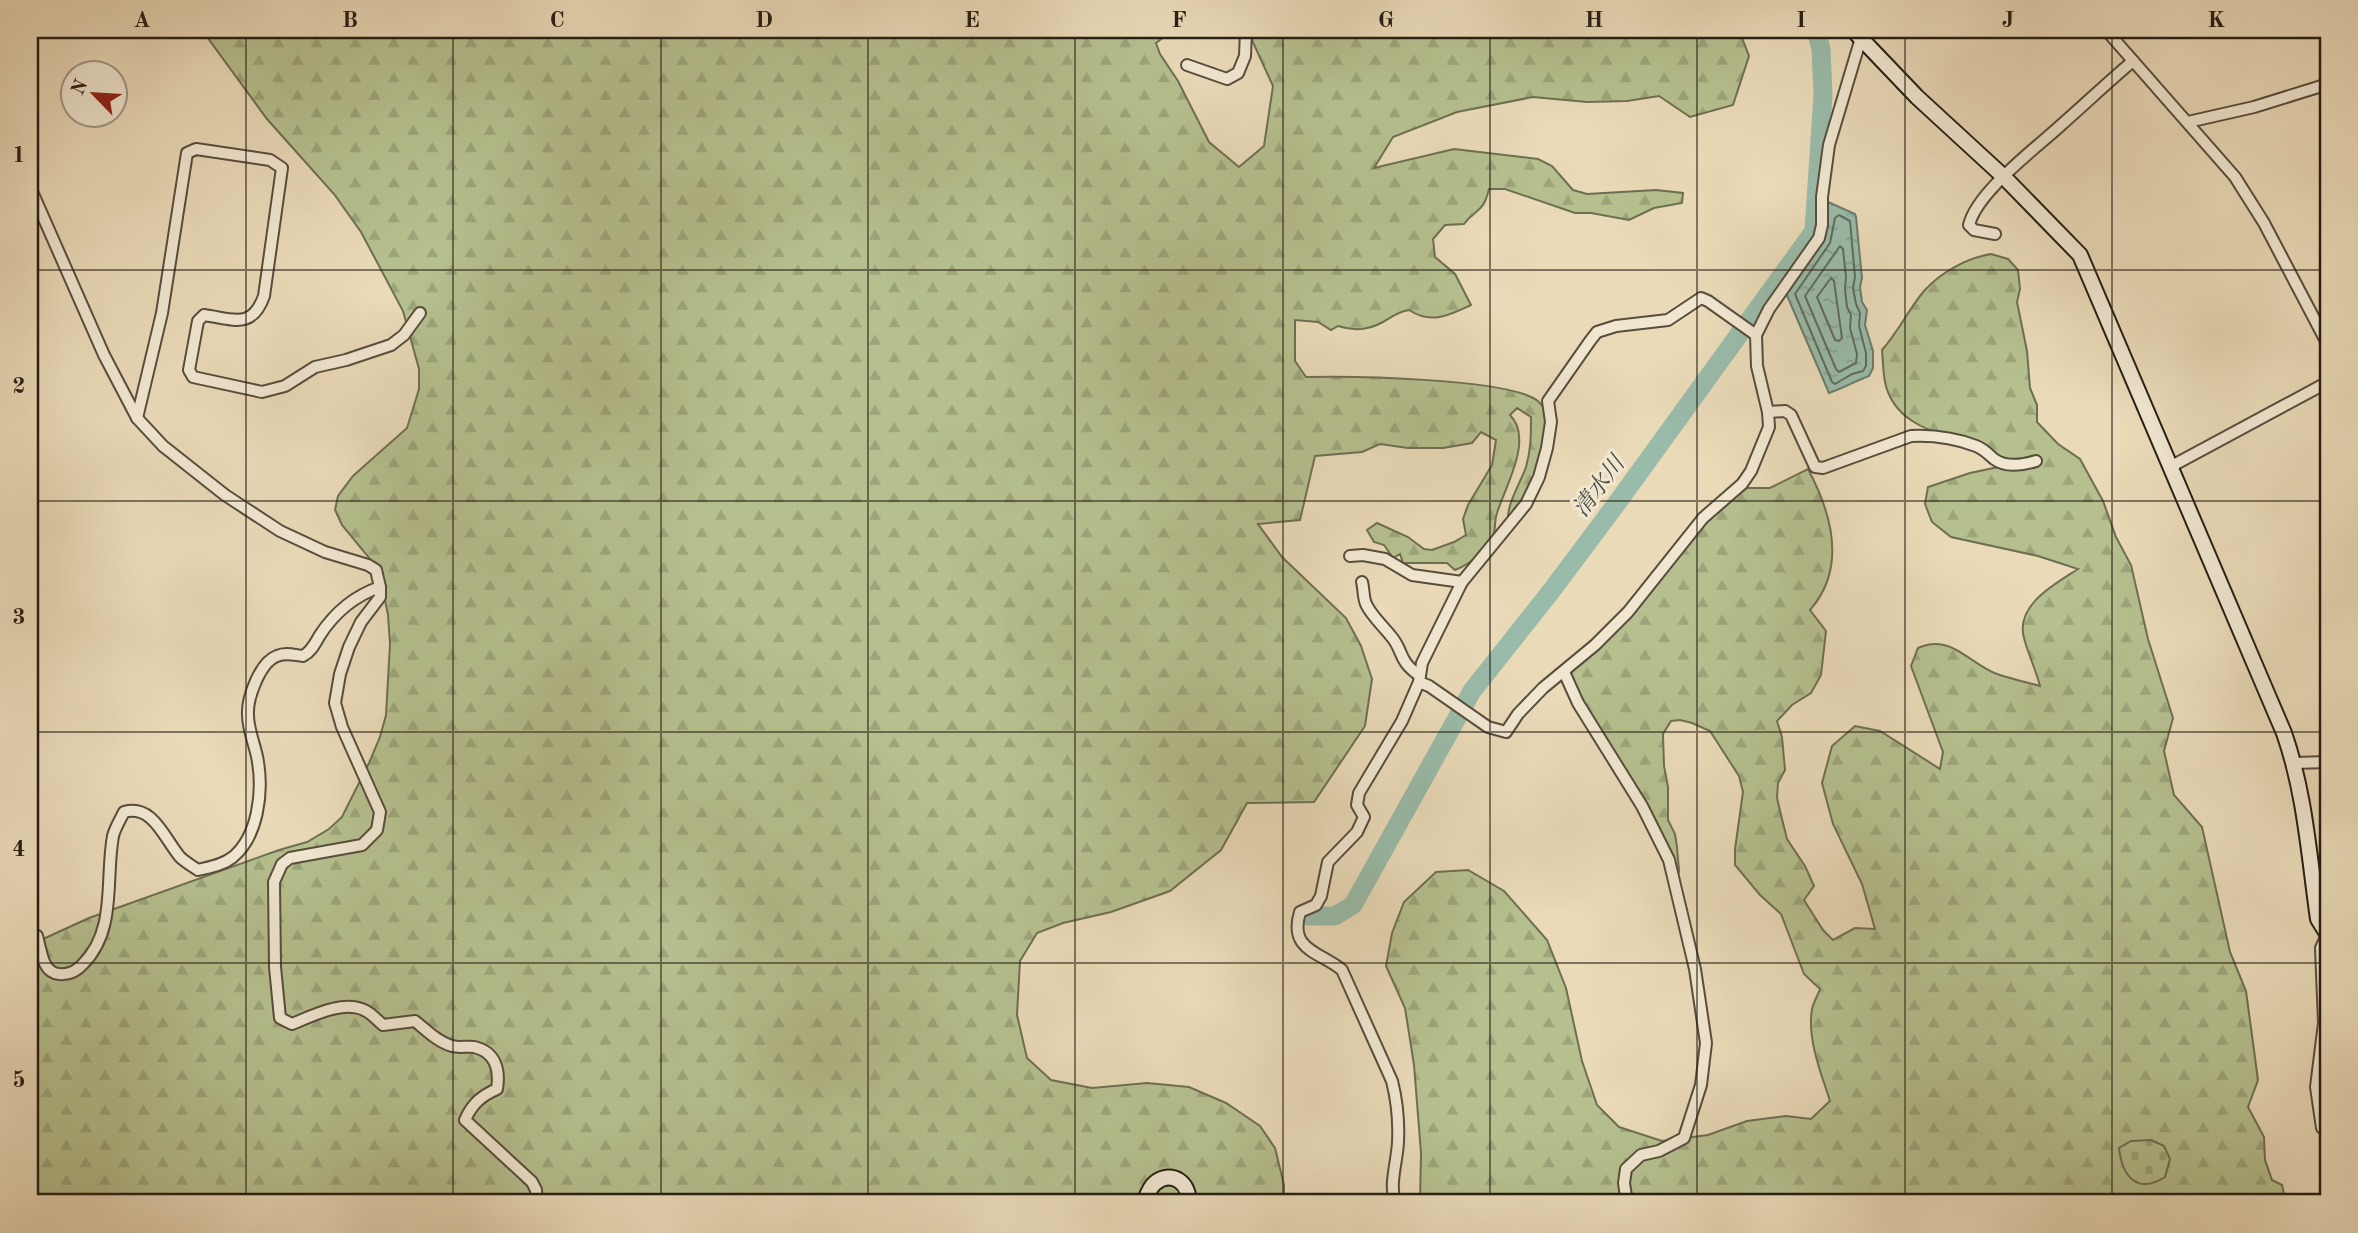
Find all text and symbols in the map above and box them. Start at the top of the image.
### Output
text: A [133,9,151,32]
text: B [342,9,358,32]
text: C [549,9,565,32]
text: D [755,9,773,32]
text: E [964,9,980,32]
text: F [1171,9,1187,32]
text: G [1378,9,1394,32]
text: H [1585,9,1603,32]
text: I [1796,9,1806,32]
text: J [2002,9,2014,32]
text: K [2207,9,2225,32]
north arrow [60,60,130,130]
text: N [69,77,93,98]
text: 1 [12,144,26,167]
text: 2 [12,375,26,398]
water label: 清水川 [1568,449,1631,521]
text: 3 [12,606,26,629]
text: 4 [12,838,26,861]
text: 5 [12,1069,26,1092]

